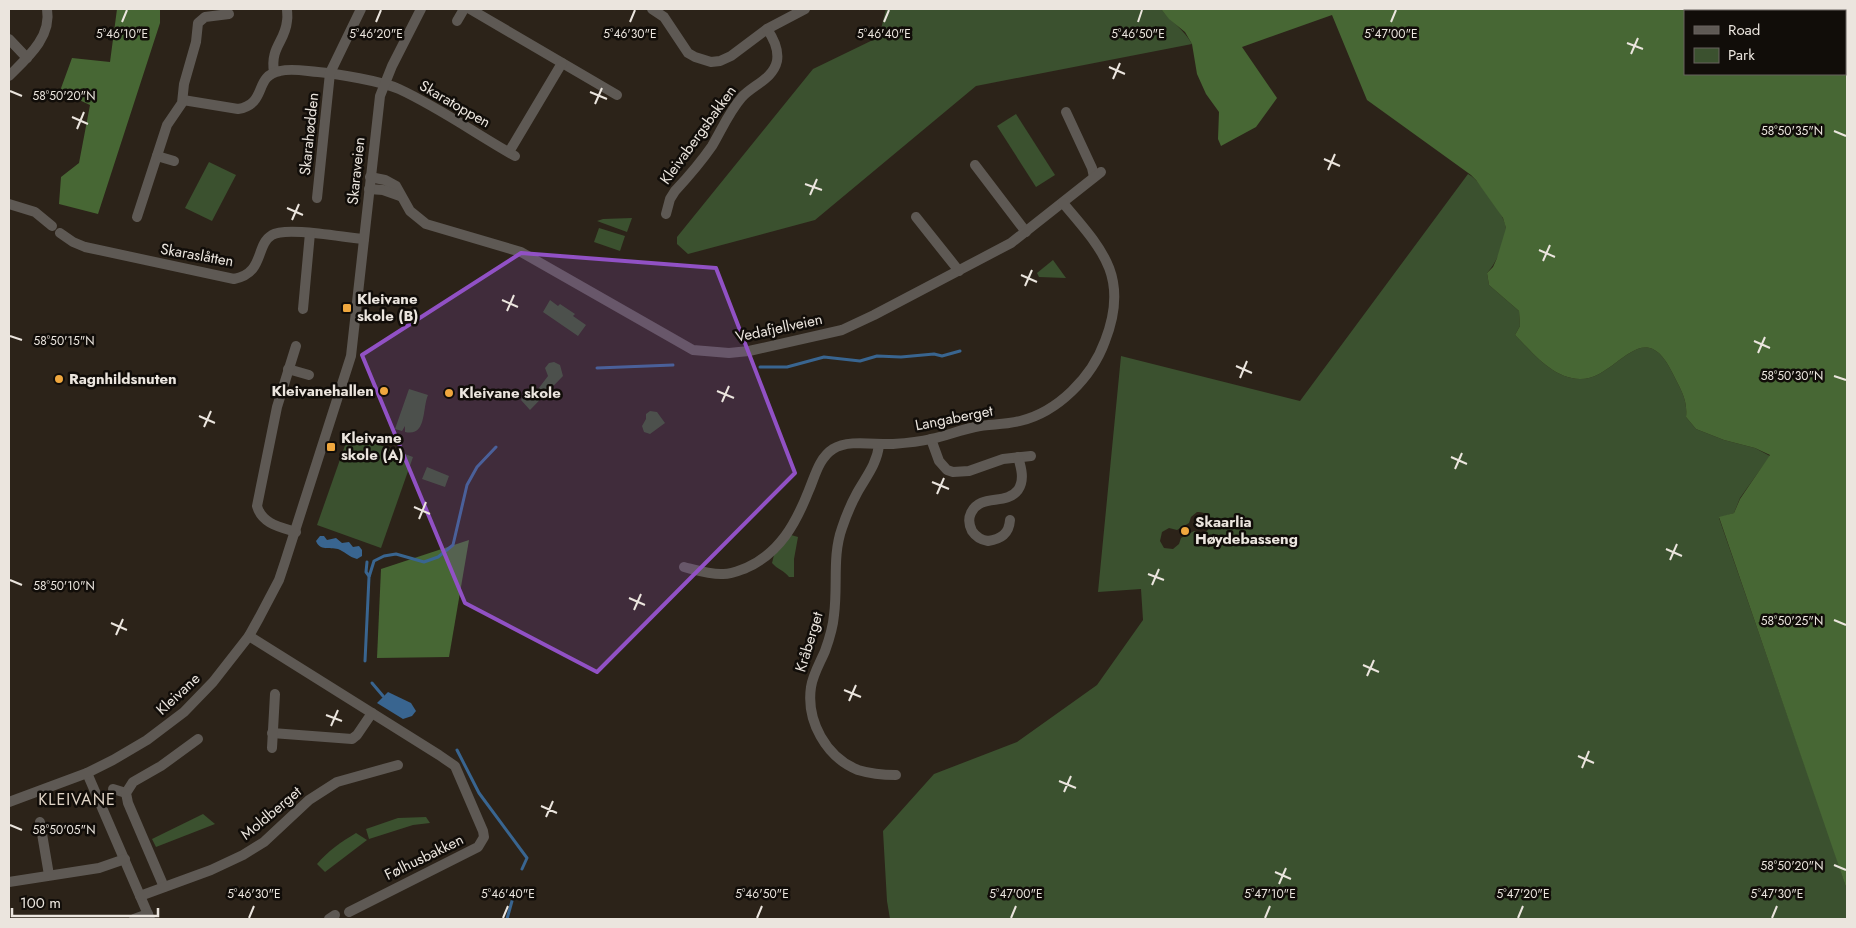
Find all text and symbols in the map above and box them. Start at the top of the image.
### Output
legend [1684,10,1846,75]
text: Road [1728,19,1760,41]
text: 5°46'10"E [96,25,148,43]
text: 5°46'20"E [349,25,403,43]
text: 5°46'30"E [603,25,657,43]
text: 5°46'40"E [857,25,911,43]
text: 5°46'50"E [1111,25,1165,43]
text: 5°47'00"E [1364,25,1418,43]
text: Park [1728,44,1755,66]
street label: Skaratoppen [415,75,495,133]
street label: Kleivabergsbakken [655,81,741,189]
text: 58°50'20"N [33,87,95,105]
street label: Skarahødden [294,91,324,177]
text: 58°50'35"N [1761,122,1823,140]
street label: Skaraveien [342,136,370,206]
street label: Skaraslåtten [159,238,235,272]
place label: Kleivane skole (B) [357,288,418,327]
marker: Kleivane skole (B) [341,302,353,314]
street label: Vedafjellveien [733,308,825,348]
text: 58°50'15"N [33,332,95,350]
text: 58°50'30"N [1761,367,1823,385]
place label: Ragnhildsnuten [69,368,177,390]
marker: Ragnhildsnuten [53,373,65,385]
place label: Kleivanehallen [272,380,374,402]
place label: Kleivane skole [459,382,561,404]
marker: Kleivanehallen [378,385,390,397]
marker: Kleivane skole [443,387,455,399]
street label: Langaberget [913,400,995,436]
place label: Kleivane skole (A) [341,427,404,466]
marker: Kleivane skole (A) [325,441,337,453]
place label: Skaarlia Høydebasseng [1195,511,1298,550]
marker: Skaarlia Høydebasseng [1179,525,1191,537]
text: 58°50'10"N [33,577,95,595]
street label: Kråberget [789,609,829,675]
text: 58°50'25"N [1761,612,1823,630]
street label: Kleivane [151,668,205,720]
street label: Moldberget [236,781,306,845]
district label: KLEIVANE [38,788,116,811]
text: 58°50'05"N [33,821,95,839]
street label: Følhusbakken [381,828,467,886]
text: 58°50'20"N [1761,857,1823,875]
text: 5°46'30"E [227,885,281,903]
text: 5°46'40"E [481,885,535,903]
text: 5°46'50"E [735,885,789,903]
text: 5°47'00"E [989,885,1043,903]
text: 5°47'10"E [1244,885,1296,903]
text: 5°47'20"E [1496,885,1550,903]
text: 5°47'30"E [1751,885,1803,903]
scale bar [12,886,159,918]
text: 100 m [20,892,61,914]

